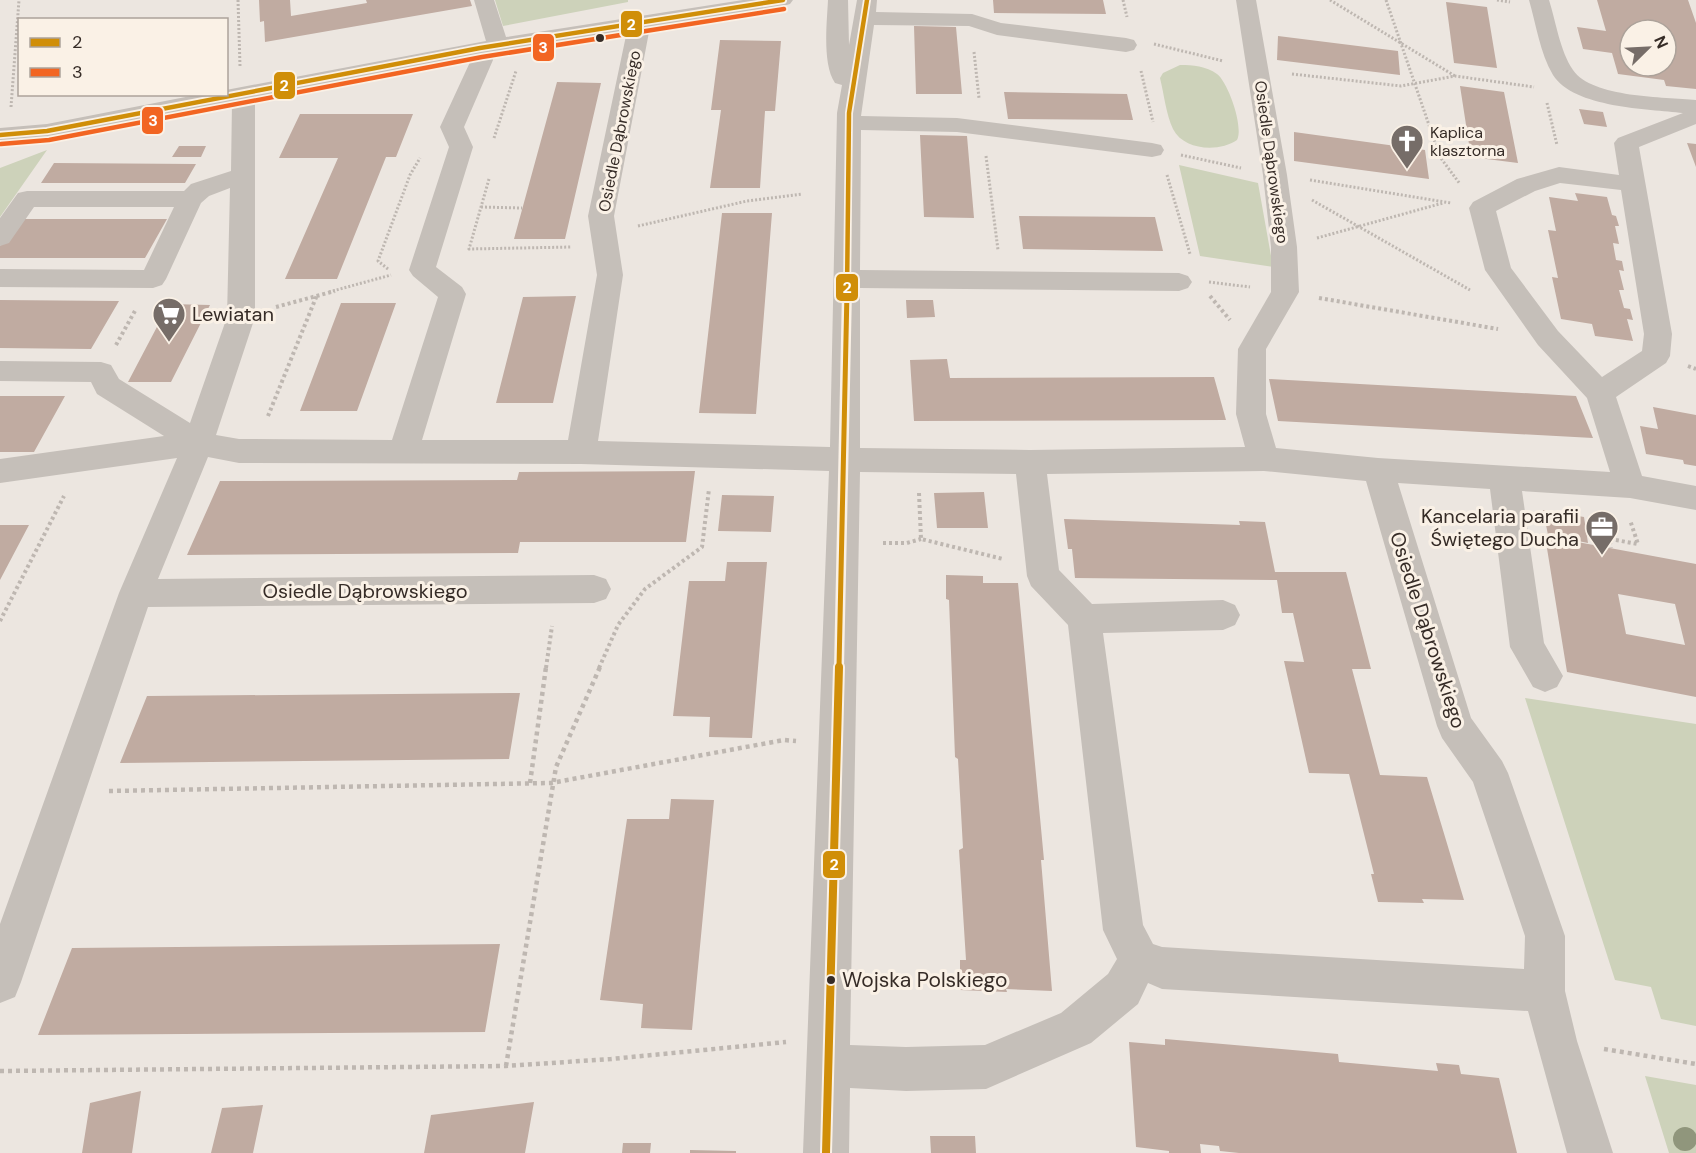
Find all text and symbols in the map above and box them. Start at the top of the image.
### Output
line badge: 2 [620,10,643,38]
text: 2 [626,14,636,35]
legend [18,18,228,96]
north arrow [1618,18,1678,78]
text: 2 [72,30,82,54]
unlabelled marker [594,32,606,44]
line badge: 3 [532,33,555,62]
text: N [1649,33,1673,52]
text: 3 [538,37,548,58]
street label: Osiedle Dąbrowskiego [594,49,645,214]
text: 3 [72,60,83,84]
line badge: 2 [273,71,296,100]
text: 2 [279,75,289,96]
street label: Osiedle Dąbrowskiego [1250,79,1293,245]
line badge: 3 [141,106,164,135]
text: 3 [148,110,158,131]
place label: Kaplica klasztorna [1430,122,1505,161]
church icon: Kaplica klasztorna [1389,123,1425,170]
line badge: 2 [835,273,859,302]
text: 2 [842,277,852,298]
supermarket icon: Lewiatan [151,296,187,343]
place label: Lewiatan [192,301,274,327]
place label: Kancelaria parafii Świętego Ducha [1421,503,1579,552]
office icon: Kancelaria parafii Świętego Ducha [1584,509,1620,556]
street label: Osiedle Dąbrowskiego [1384,528,1472,732]
street label: Osiedle Dąbrowskiego [262,578,468,604]
line badge: 2 [822,850,846,879]
text: 2 [829,854,839,875]
place label: Wojska Polskiego [842,966,1007,994]
marker: Wojska Polskiego [825,974,837,986]

